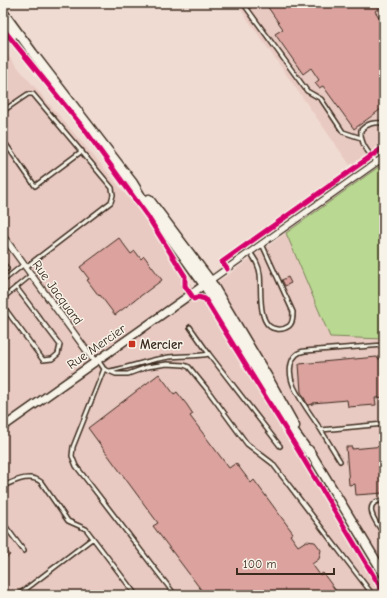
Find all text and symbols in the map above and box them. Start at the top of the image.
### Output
street label: Rue Jacquard [29,257,86,327]
street label: Rue Mercier [64,320,129,372]
place label: Mercier [140,337,183,352]
marker: Mercier [127,339,137,349]
scale bar [237,550,334,576]
text: 100 m [243,557,276,571]

